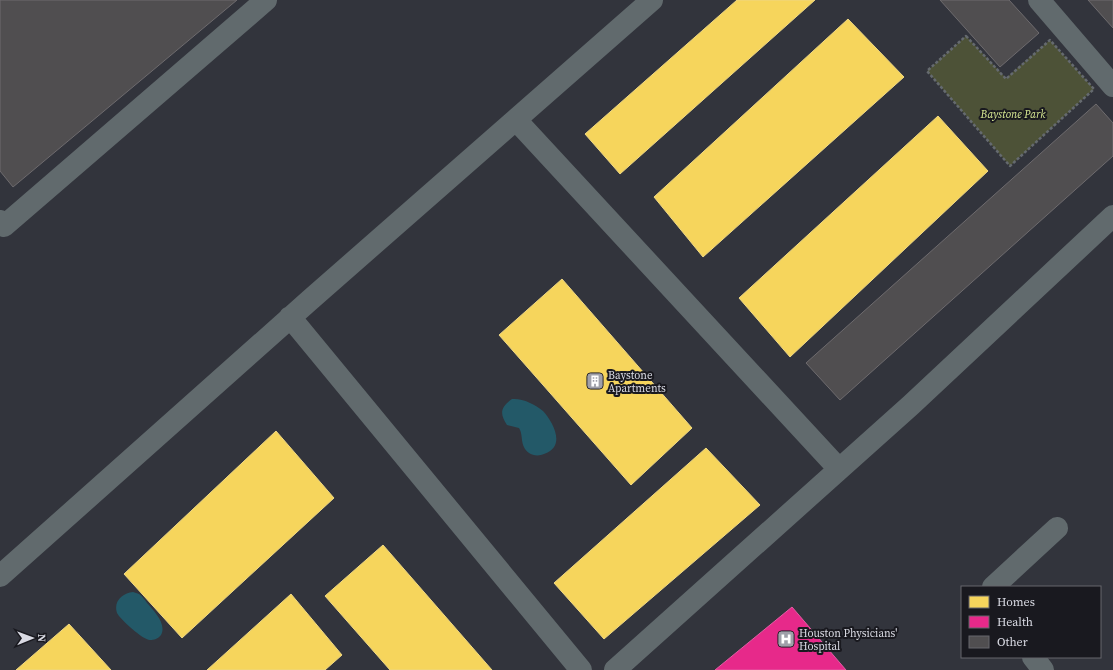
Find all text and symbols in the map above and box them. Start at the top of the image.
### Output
park label: Baystone Park [980,107,1046,122]
place label: Baystone Apartments [608,368,666,396]
building icon: Baystone Apartments [585,371,605,391]
legend [961,586,1101,658]
text: Homes [997,594,1035,610]
text: Health [997,614,1033,630]
north arrow [12,618,52,658]
place label: Houston Physicians' Hospital [799,626,897,654]
hospital icon: Houston Physicians' Hospital [776,629,796,649]
text: N [34,634,49,642]
text: Other [997,634,1028,650]

